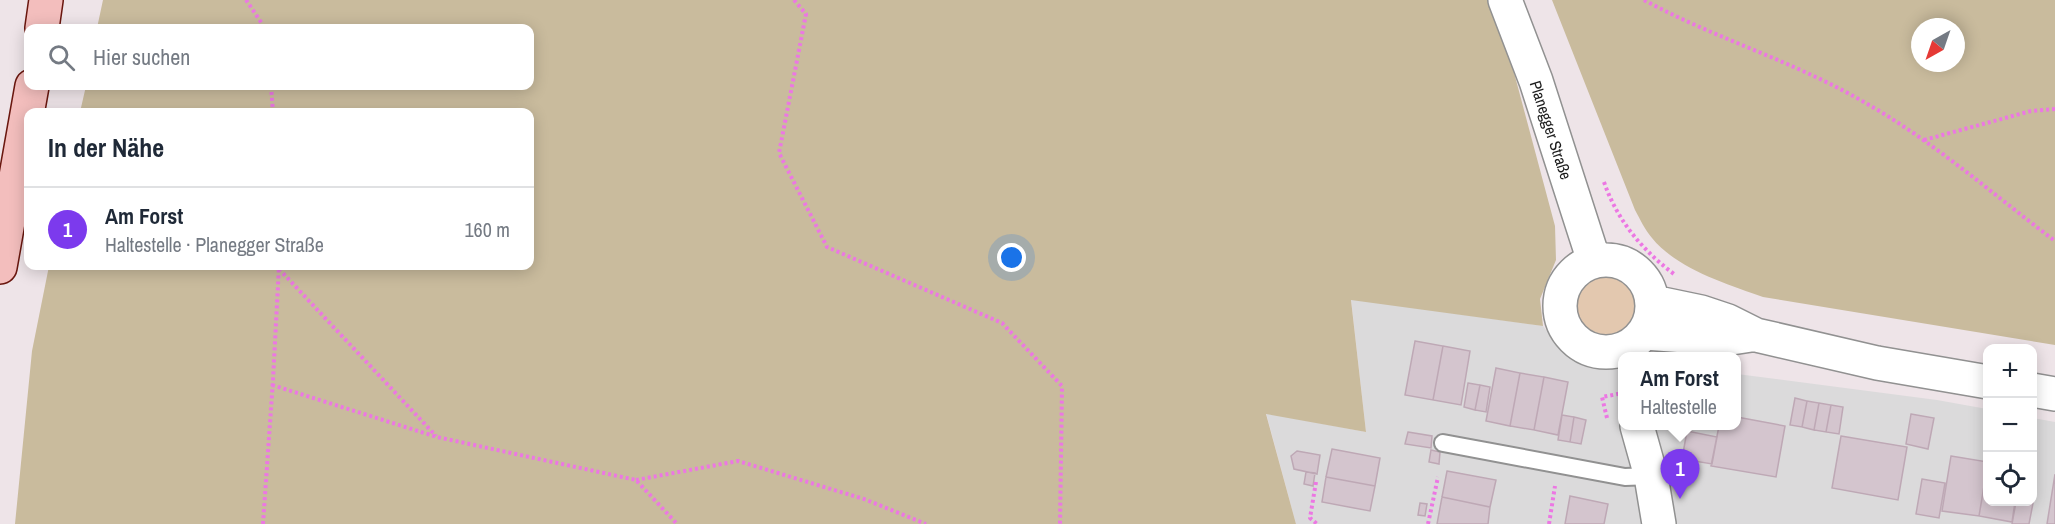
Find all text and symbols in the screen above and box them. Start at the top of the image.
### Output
north arrow [1911,18,1965,72]
search box [24,24,534,90]
icon: search [45,41,78,74]
text: Hier suchen [93,42,190,72]
street label: Planegger Straße [1525,78,1577,182]
text: In der Nähe [48,130,164,165]
text: Am Forst [105,201,183,231]
text: 1 [63,216,72,243]
text: 160 m [464,216,510,243]
text: Haltestelle · Planegger Straße [105,231,324,258]
your location [997,243,1026,272]
map controls [1983,344,2037,506]
button: + [1983,344,2037,398]
popup [1618,352,1741,430]
text: Am Forst [1640,363,1719,393]
text: Haltestelle [1640,393,1717,420]
button: − [1983,398,2037,452]
pin: 1 [1660,450,1700,499]
button: locate [1983,452,2037,506]

